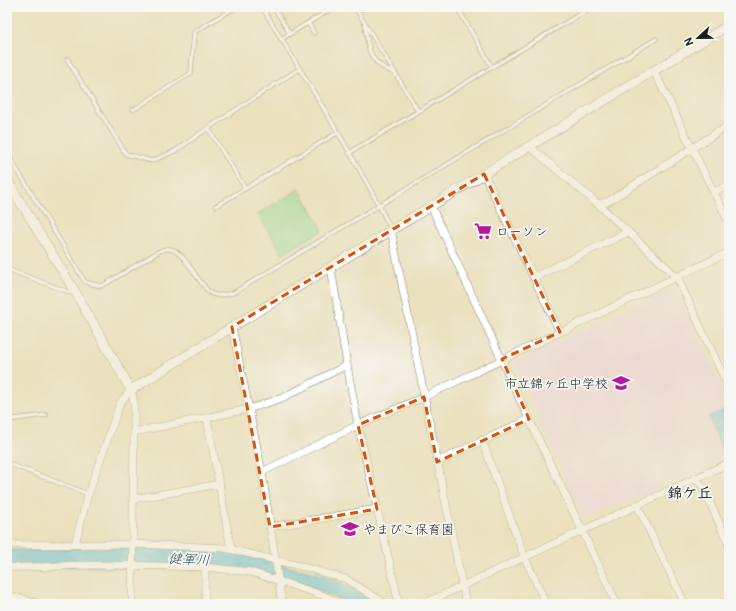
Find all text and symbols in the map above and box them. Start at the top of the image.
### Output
north arrow [678,18,718,58]
text: N [682,35,697,47]
supermarket icon: ローソン [473,221,493,241]
place label: ローソン [496,224,548,240]
school or university icon: 市立錦ヶ丘中学校 [611,373,631,393]
place label: 市立錦ヶ丘中学校 [504,376,608,392]
district label: 錦ケ丘 [667,484,713,503]
school or university icon: やまびこ保育園 [340,519,360,539]
place label: やまびこ保育園 [363,522,454,538]
water label: 健軍川 [168,550,210,569]

